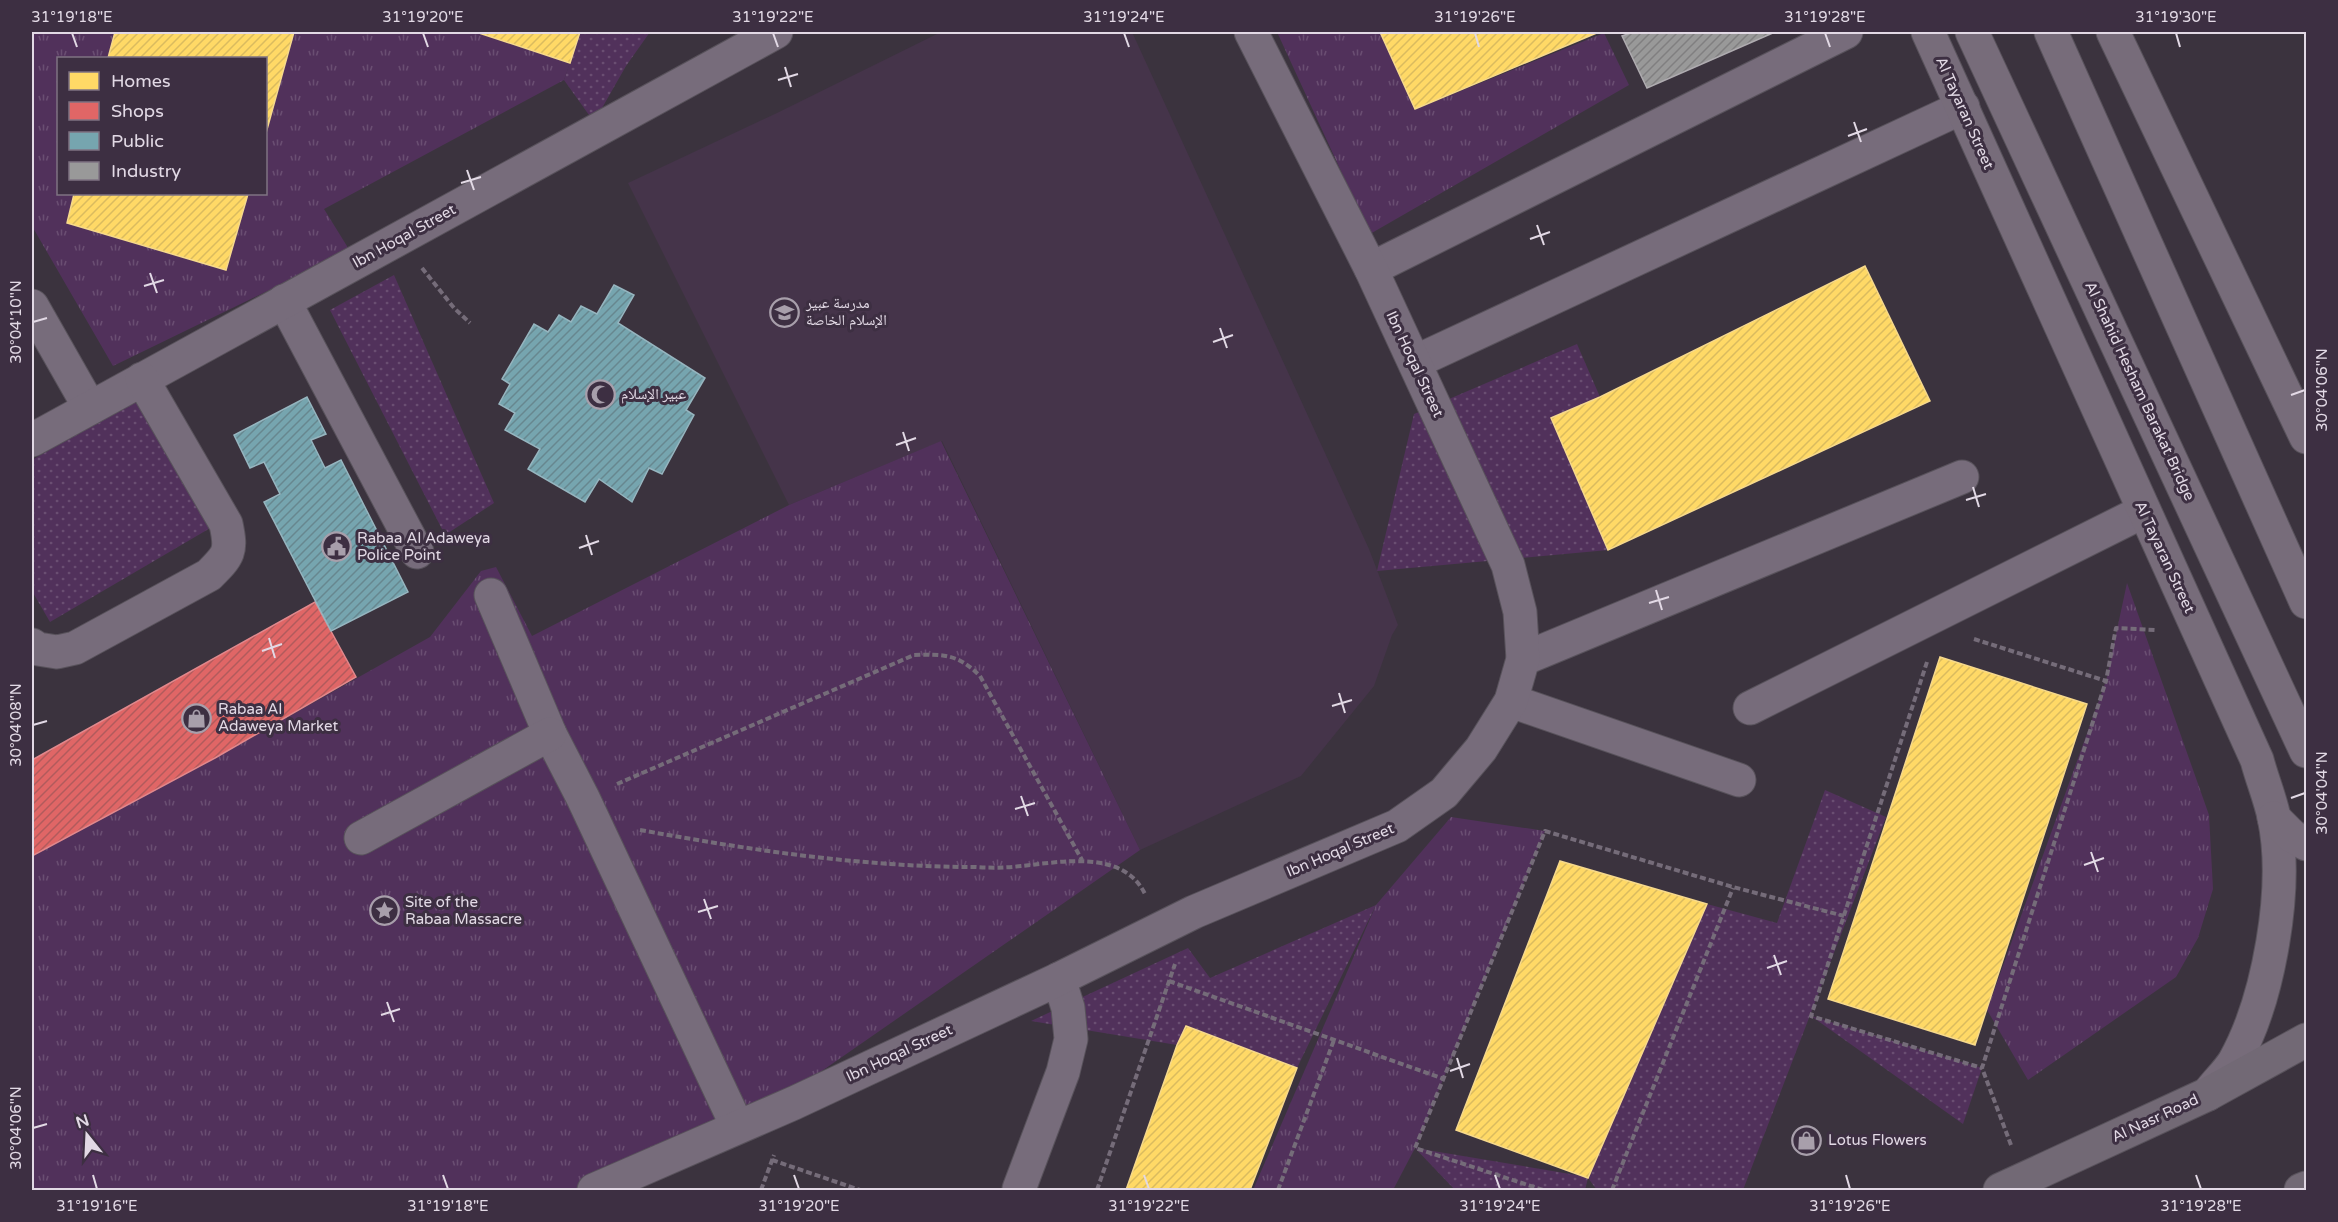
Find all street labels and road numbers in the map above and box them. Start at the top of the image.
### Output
street label: Al Tayaran Street [1932,54,1998,172]
street label: Ibn Hoqal Street [349,200,459,272]
street label: Al Shahid Hesham Barakat Bridge [2081,279,2199,503]
street label: Ibn Hoqal Street [1382,308,1448,420]
street label: Al Tayaran Street [2131,498,2199,616]
street label: Ibn Hoqal Street [1283,819,1397,881]
street label: Ibn Hoqal Street [843,1020,955,1086]
street label: Al Nasr Road [2109,1090,2201,1146]

